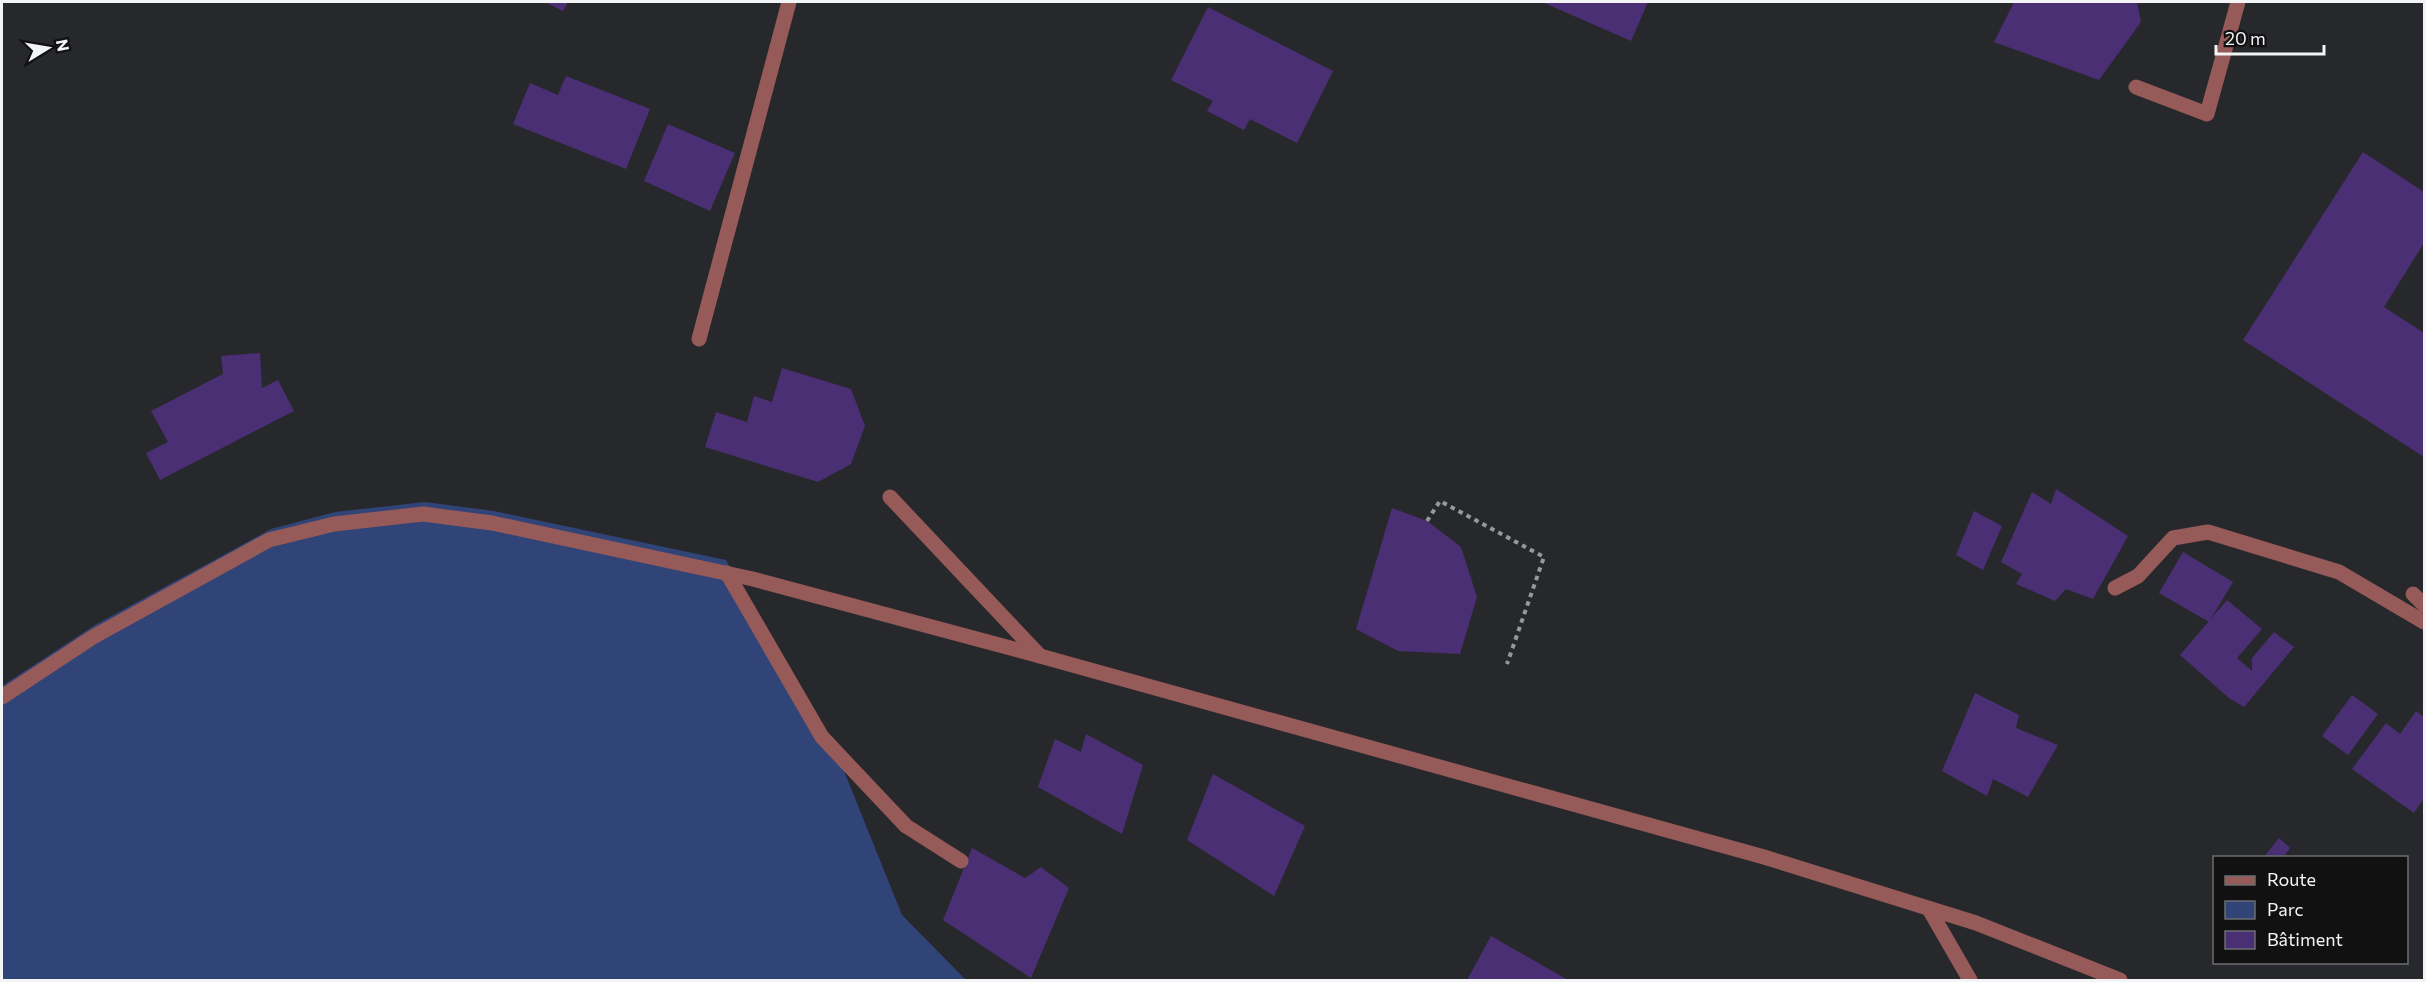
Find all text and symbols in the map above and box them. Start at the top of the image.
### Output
north arrow [18,18,78,78]
scale bar [2216,18,2324,56]
text: 20 m [2225,27,2266,49]
text: N [53,37,74,53]
legend [2213,856,2408,964]
text: Route [2267,868,2316,890]
text: Parc [2267,898,2304,920]
text: Bâtiment [2267,928,2343,950]

